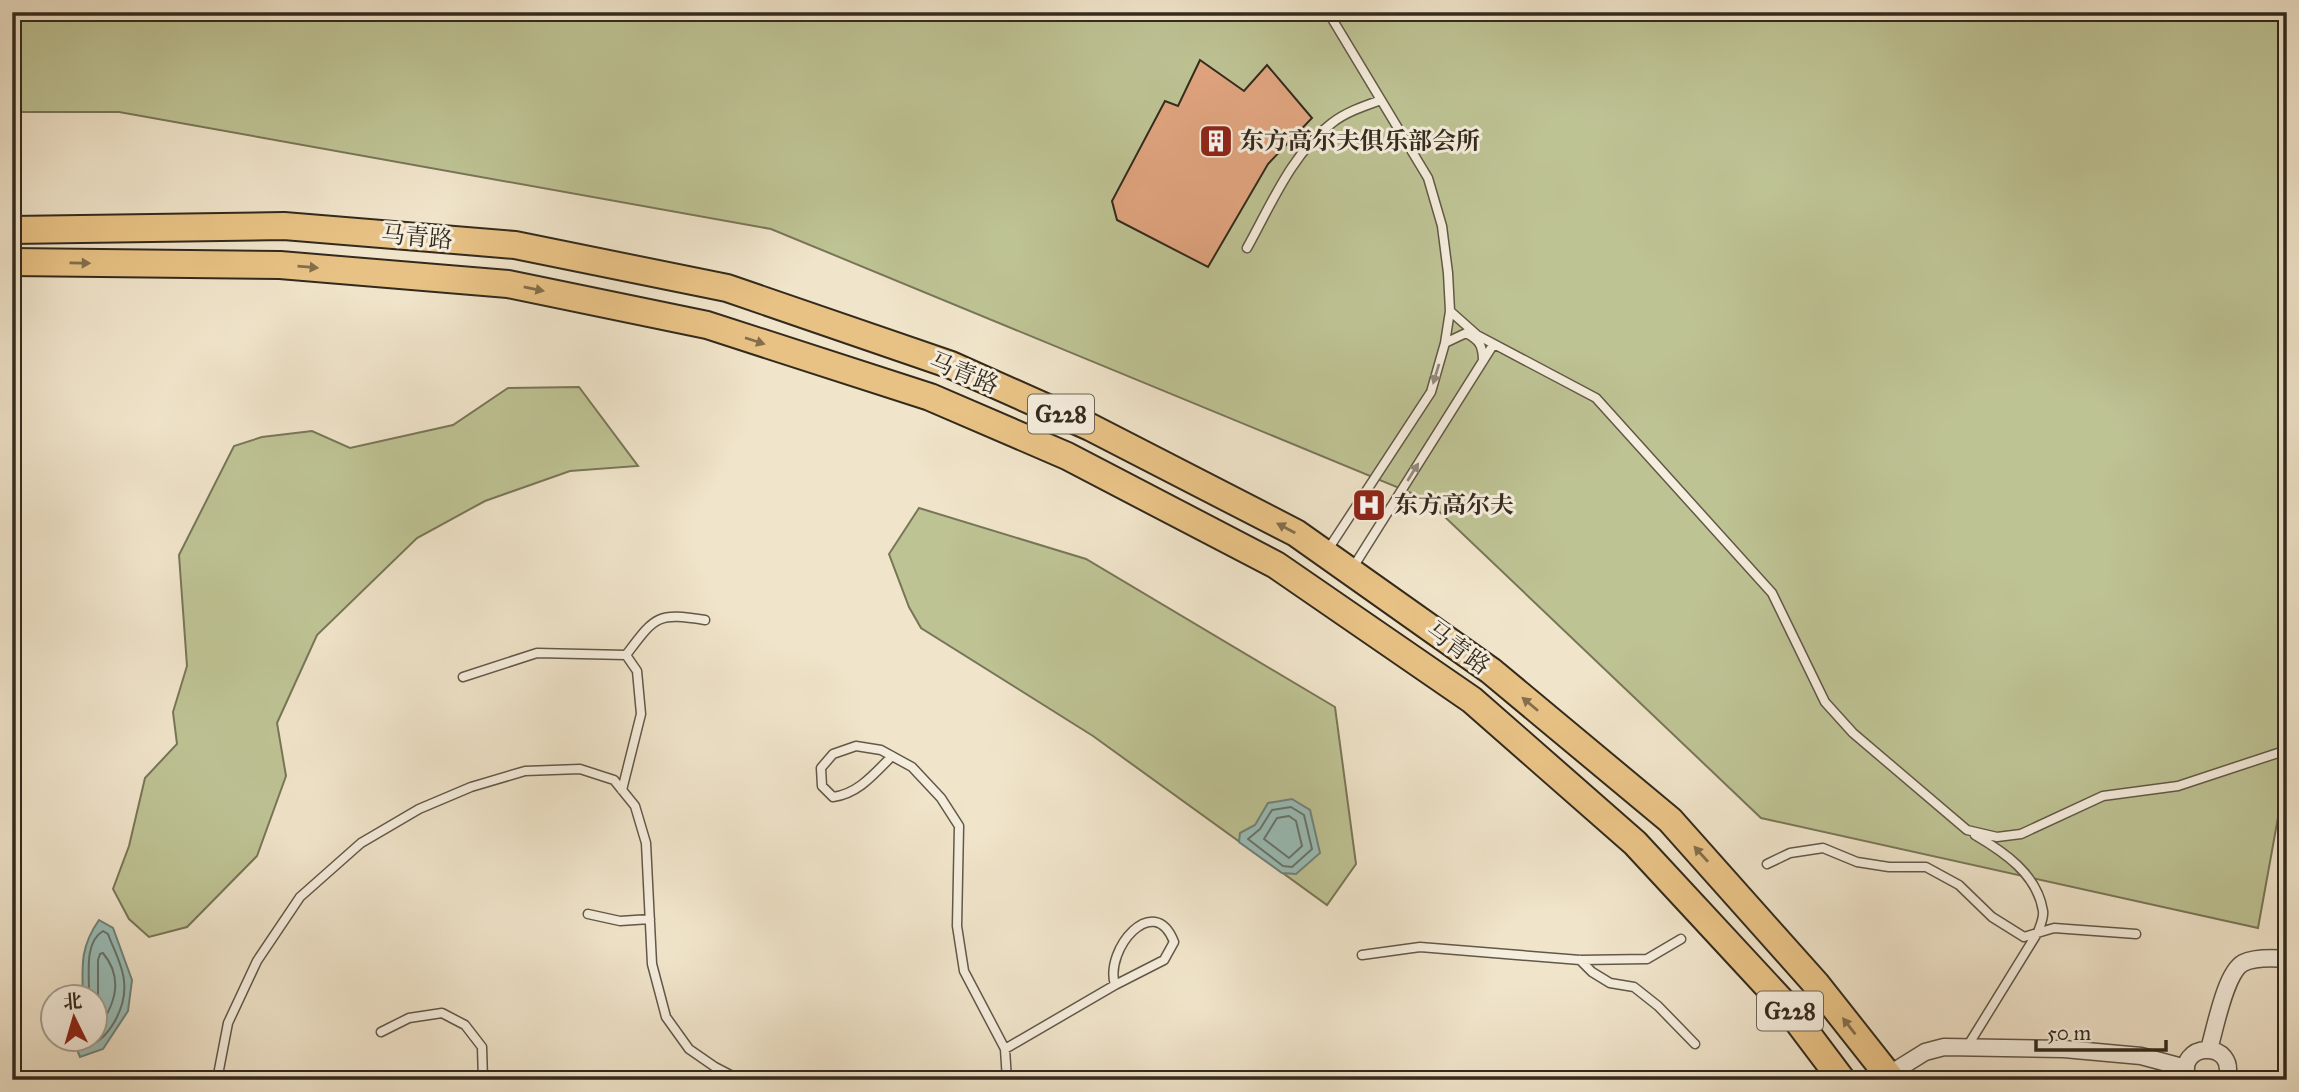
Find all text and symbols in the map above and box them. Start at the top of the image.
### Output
building icon: 东方高尔夫俱乐部会所 [1197,122,1235,160]
place label: 东方高尔夫俱乐部会所 [1240,126,1480,156]
street label: 马青路 [380,219,454,255]
one-way arrow [70,257,92,268]
one-way arrow [297,262,319,273]
one-way arrow [523,284,545,295]
one-way arrow [745,336,766,346]
street label: 马青路 [925,346,1003,400]
one-way arrow [1431,364,1441,385]
road number: G228 [1028,394,1094,434]
one-way arrow [1406,463,1419,482]
hospital icon: 东方高尔夫 [1350,486,1388,524]
place label: 东方高尔夫 [1394,490,1514,520]
one-way arrow [1276,523,1296,534]
street label: 马青路 [1420,615,1496,681]
one-way arrow [1522,697,1539,712]
one-way arrow [1693,845,1709,863]
north arrow [38,984,108,1054]
text: 北 [62,989,83,1014]
road number: G228 [1757,992,1823,1030]
scale bar [2036,1008,2166,1052]
one-way arrow [1843,1017,1857,1035]
text: 50 m [2047,1020,2092,1046]

